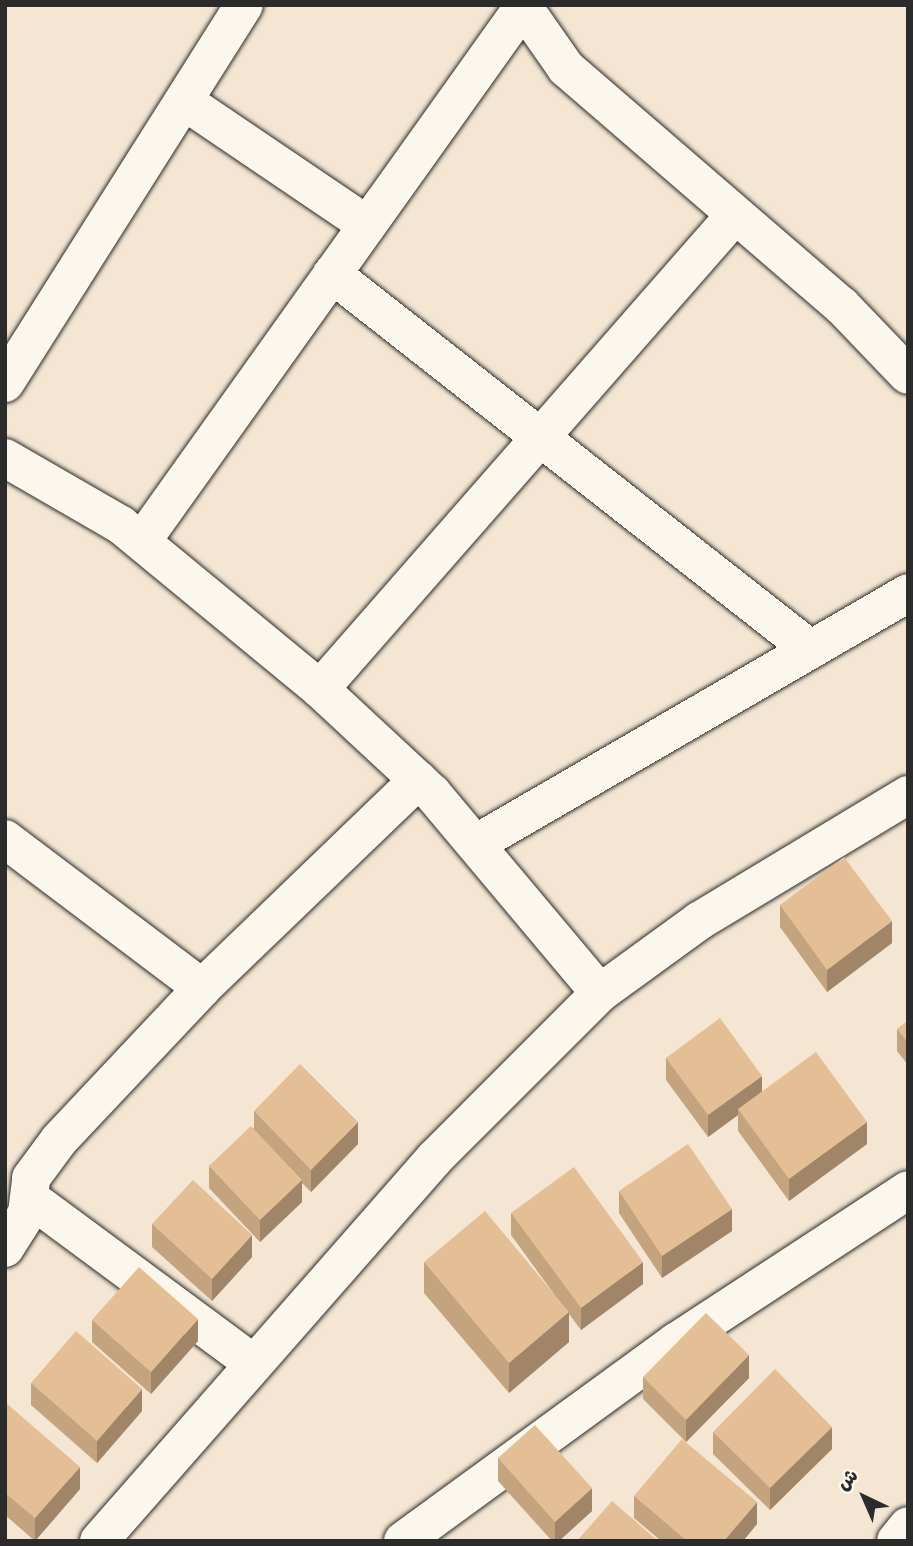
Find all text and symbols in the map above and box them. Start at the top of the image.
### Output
north arrow [829,1462,899,1532]
text: ش [832,1465,866,1499]

